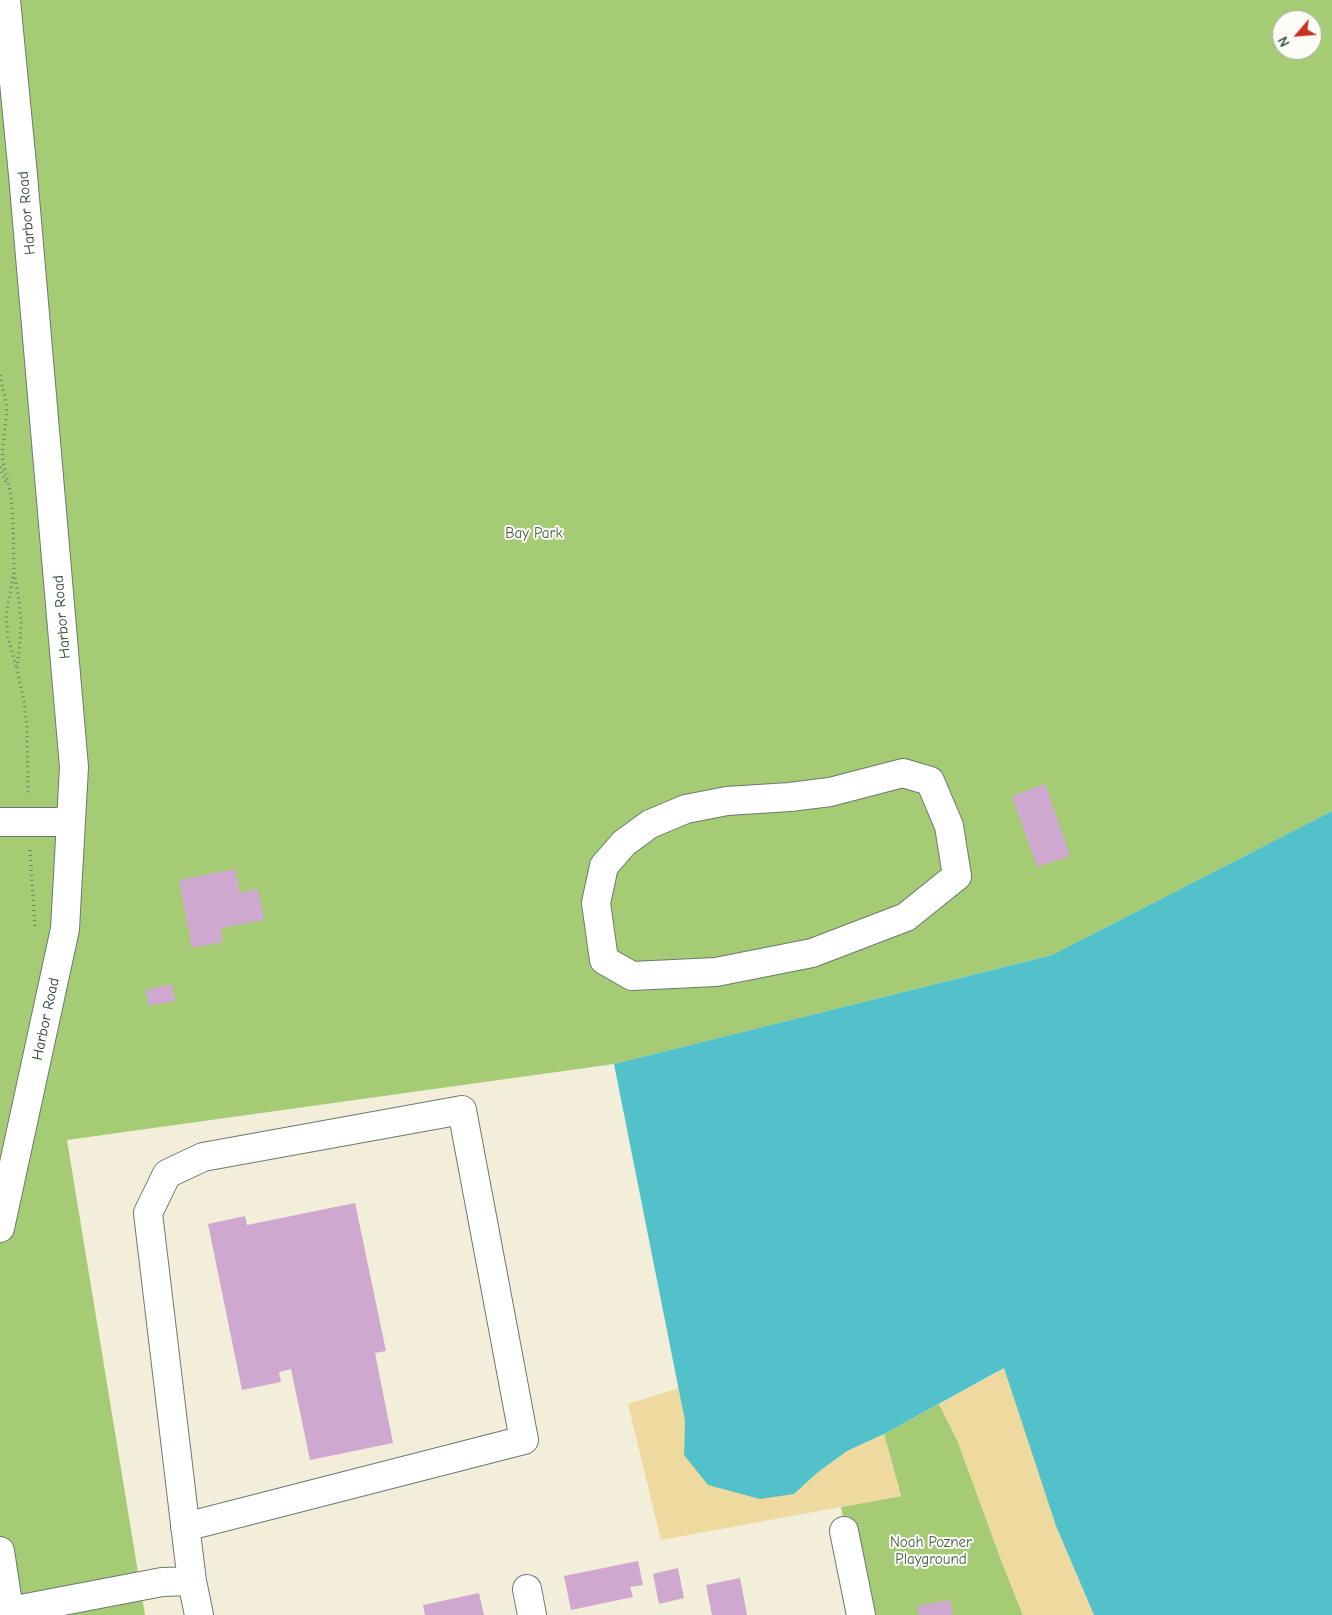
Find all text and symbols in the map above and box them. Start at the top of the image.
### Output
north arrow [1272,10,1322,60]
text: N [1274,34,1294,50]
street label: Harbor Road [14,170,40,256]
park label: Bay Park [505,525,563,543]
street label: Harbor Road [49,574,75,660]
street label: Harbor Road [28,976,64,1062]
park label: Noah Pozner Playground [890,1534,972,1569]

